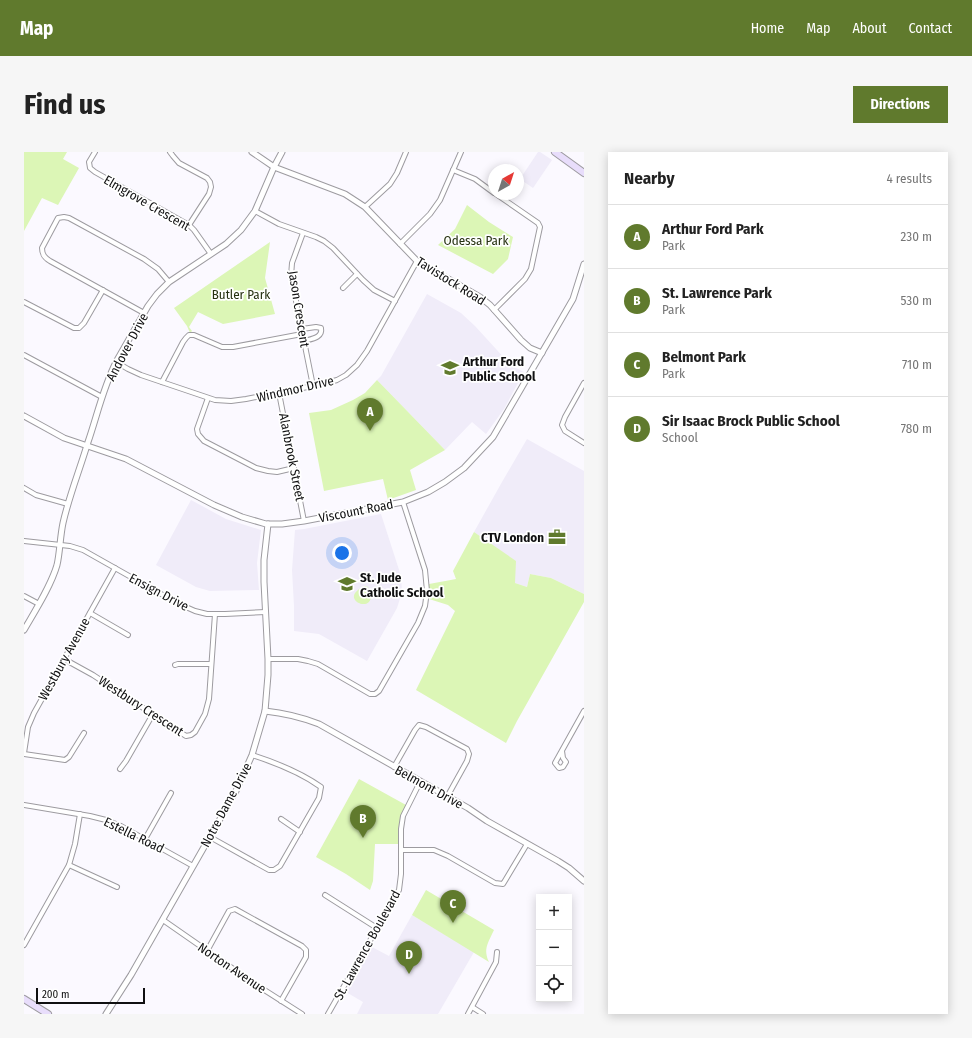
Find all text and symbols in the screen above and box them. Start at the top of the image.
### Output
text: Map [20,17,53,40]
text: Home [751,20,784,37]
text: Map [806,20,830,37]
text: About [852,20,887,37]
text: Contact [909,20,952,37]
button: Directions [853,86,948,123]
text: Find us [24,88,106,121]
north arrow [488,164,524,200]
text: Nearby [624,168,675,189]
text: 4 results [886,171,932,186]
street label: Elmgrove Crescent [101,172,193,234]
text: Arthur Ford Park [662,220,764,238]
text: A [633,229,641,244]
text: 230 m [901,229,932,244]
park label: Odessa Park [444,233,509,248]
text: Park [662,238,685,253]
street label: Tavistock Road [414,254,488,308]
street label: Jason Crescent [286,270,313,349]
text: St. Lawrence Park [662,284,772,302]
park label: Butler Park [212,287,271,302]
text: B [633,293,641,308]
text: 530 m [900,293,932,308]
text: Park [662,302,685,317]
street label: Andover Drive [103,310,151,384]
text: Belmont Park [662,348,746,366]
place label: Arthur Ford Public School [462,354,536,384]
text: C [634,357,640,372]
text: 710 m [902,357,932,372]
school or university icon: Arthur Ford Public School [440,358,460,378]
text: Park [662,366,685,381]
street label: Windmor Drive [255,373,335,405]
pin: A [357,398,383,431]
street label: Alanbrook Street [276,412,308,503]
text: Sir Isaac Brock Public School [662,412,840,430]
text: D [633,421,641,436]
text: 780 m [901,421,932,436]
text: School [662,430,698,445]
street label: Viscount Road [318,496,394,526]
office icon: CTV London [547,527,567,547]
place label: CTV London [481,530,544,545]
your location [332,543,352,563]
street label: Ensign Drive [127,570,191,614]
place label: St. Jude Catholic School [360,570,444,600]
school or university icon: St. Jude Catholic School [337,574,357,594]
street label: Westbury Avenue [35,615,93,703]
street label: Westbury Crescent [96,673,187,739]
street label: Notre Dame Drive [197,760,255,850]
street label: Belmont Drive [392,762,466,812]
pin: B [350,805,376,838]
street label: Estella Road [101,814,167,856]
street label: St. Lawrence Boulevard [331,888,403,1002]
pin: C [440,890,466,923]
map controls [536,894,572,1002]
button: + [536,894,572,930]
button: − [536,930,572,966]
street label: Norton Avenue [195,940,269,996]
pin: D [396,941,422,974]
button: locate [536,966,572,1002]
scale bar [36,986,145,1005]
text: 200 m [42,988,69,1001]

